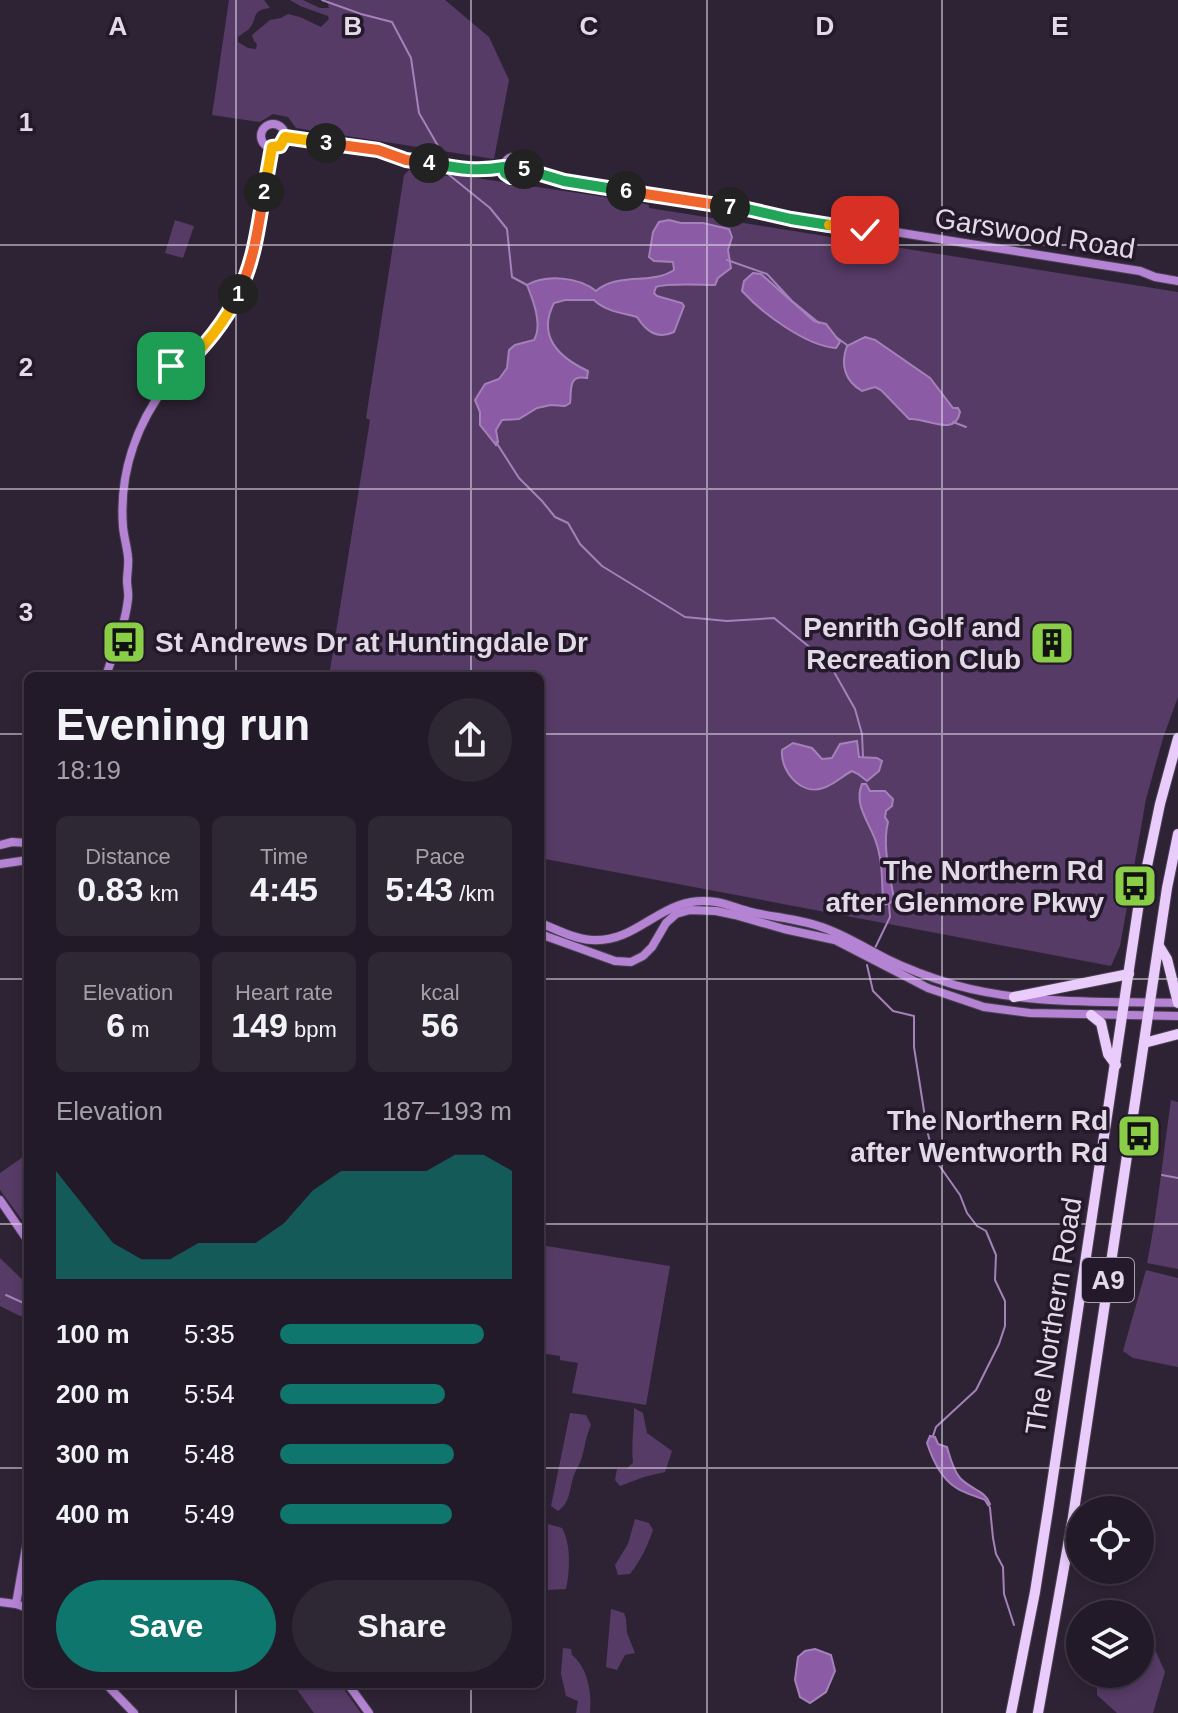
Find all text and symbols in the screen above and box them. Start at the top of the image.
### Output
text: A [109,11,128,41]
text: B [344,11,362,41]
text: C [580,11,599,41]
text: D [816,11,834,41]
text: E [1051,11,1069,41]
text: 1 [19,107,33,137]
pin: 3 [306,123,346,163]
text: 3 [320,130,332,155]
pin: 4 [409,143,449,183]
pin: 5 [504,149,544,189]
text: 4 [423,150,435,175]
text: 5 [518,156,530,181]
pin: 6 [606,171,646,211]
pin: 2 [244,172,284,212]
text: 6 [620,178,632,203]
text: 2 [258,179,270,204]
pin: 7 [710,187,750,227]
text: 7 [724,194,736,219]
pin [831,196,899,264]
street label: Garswood Road [933,202,1137,265]
icon: check [843,208,887,252]
pin: 1 [218,274,258,314]
text: 1 [232,281,244,306]
pin [137,332,205,400]
icon: arrive [149,344,193,388]
text: 2 [19,352,33,382]
text: 3 [19,597,33,627]
place label: Penrith Golf and Recreation Club [803,612,1021,675]
bus stop icon: St Andrews Dr at Huntingdale Dr [100,618,148,666]
building icon: Penrith Golf and Recreation Club [1028,619,1076,667]
place label: St Andrews Dr at Huntingdale Dr [155,627,588,658]
button: share [428,698,512,782]
text: Evening run [56,700,310,749]
text: 18:19 [56,755,121,785]
text: Distance [85,844,171,869]
text: Time [260,844,308,869]
text: Pace [415,844,465,869]
place label: The Northern Rd after Glenmore Pkwy [825,855,1104,918]
bus stop icon: The Northern Rd after Glenmore Pkwy [1111,862,1159,910]
text: 0.83 [77,870,143,908]
text: 4:45 [250,870,318,908]
text: 5:43 [385,870,453,908]
text: km [143,881,179,906]
text: /km [453,881,495,906]
text: Elevation [83,980,173,1005]
text: Heart rate [235,980,333,1005]
text: kcal [420,980,460,1005]
text: 6 [106,1006,125,1044]
text: 149 [231,1006,288,1044]
text: 56 [421,1006,459,1044]
text: m [125,1017,150,1042]
text: bpm [288,1017,337,1042]
text: Elevation [56,1096,163,1126]
text: 187–193 m [382,1096,512,1126]
place label: The Northern Rd after Wentworth Rd [850,1105,1108,1168]
bus stop icon: The Northern Rd after Wentworth Rd [1115,1112,1163,1160]
street label: The Northern Road [1019,1195,1088,1437]
road number: A9 [1082,1258,1134,1302]
text: 100 m [56,1319,130,1349]
text: 5:35 [184,1319,235,1349]
text: 200 m [56,1379,130,1409]
text: 5:54 [184,1379,235,1409]
text: 300 m [56,1439,130,1469]
text: 5:48 [184,1439,235,1469]
map controls [1066,1496,1154,1688]
button: locate [1066,1496,1154,1584]
text: 400 m [56,1499,130,1529]
text: 5:49 [184,1499,235,1529]
button: Save [56,1580,276,1672]
button: Share [292,1580,512,1672]
button: layers [1066,1600,1154,1688]

